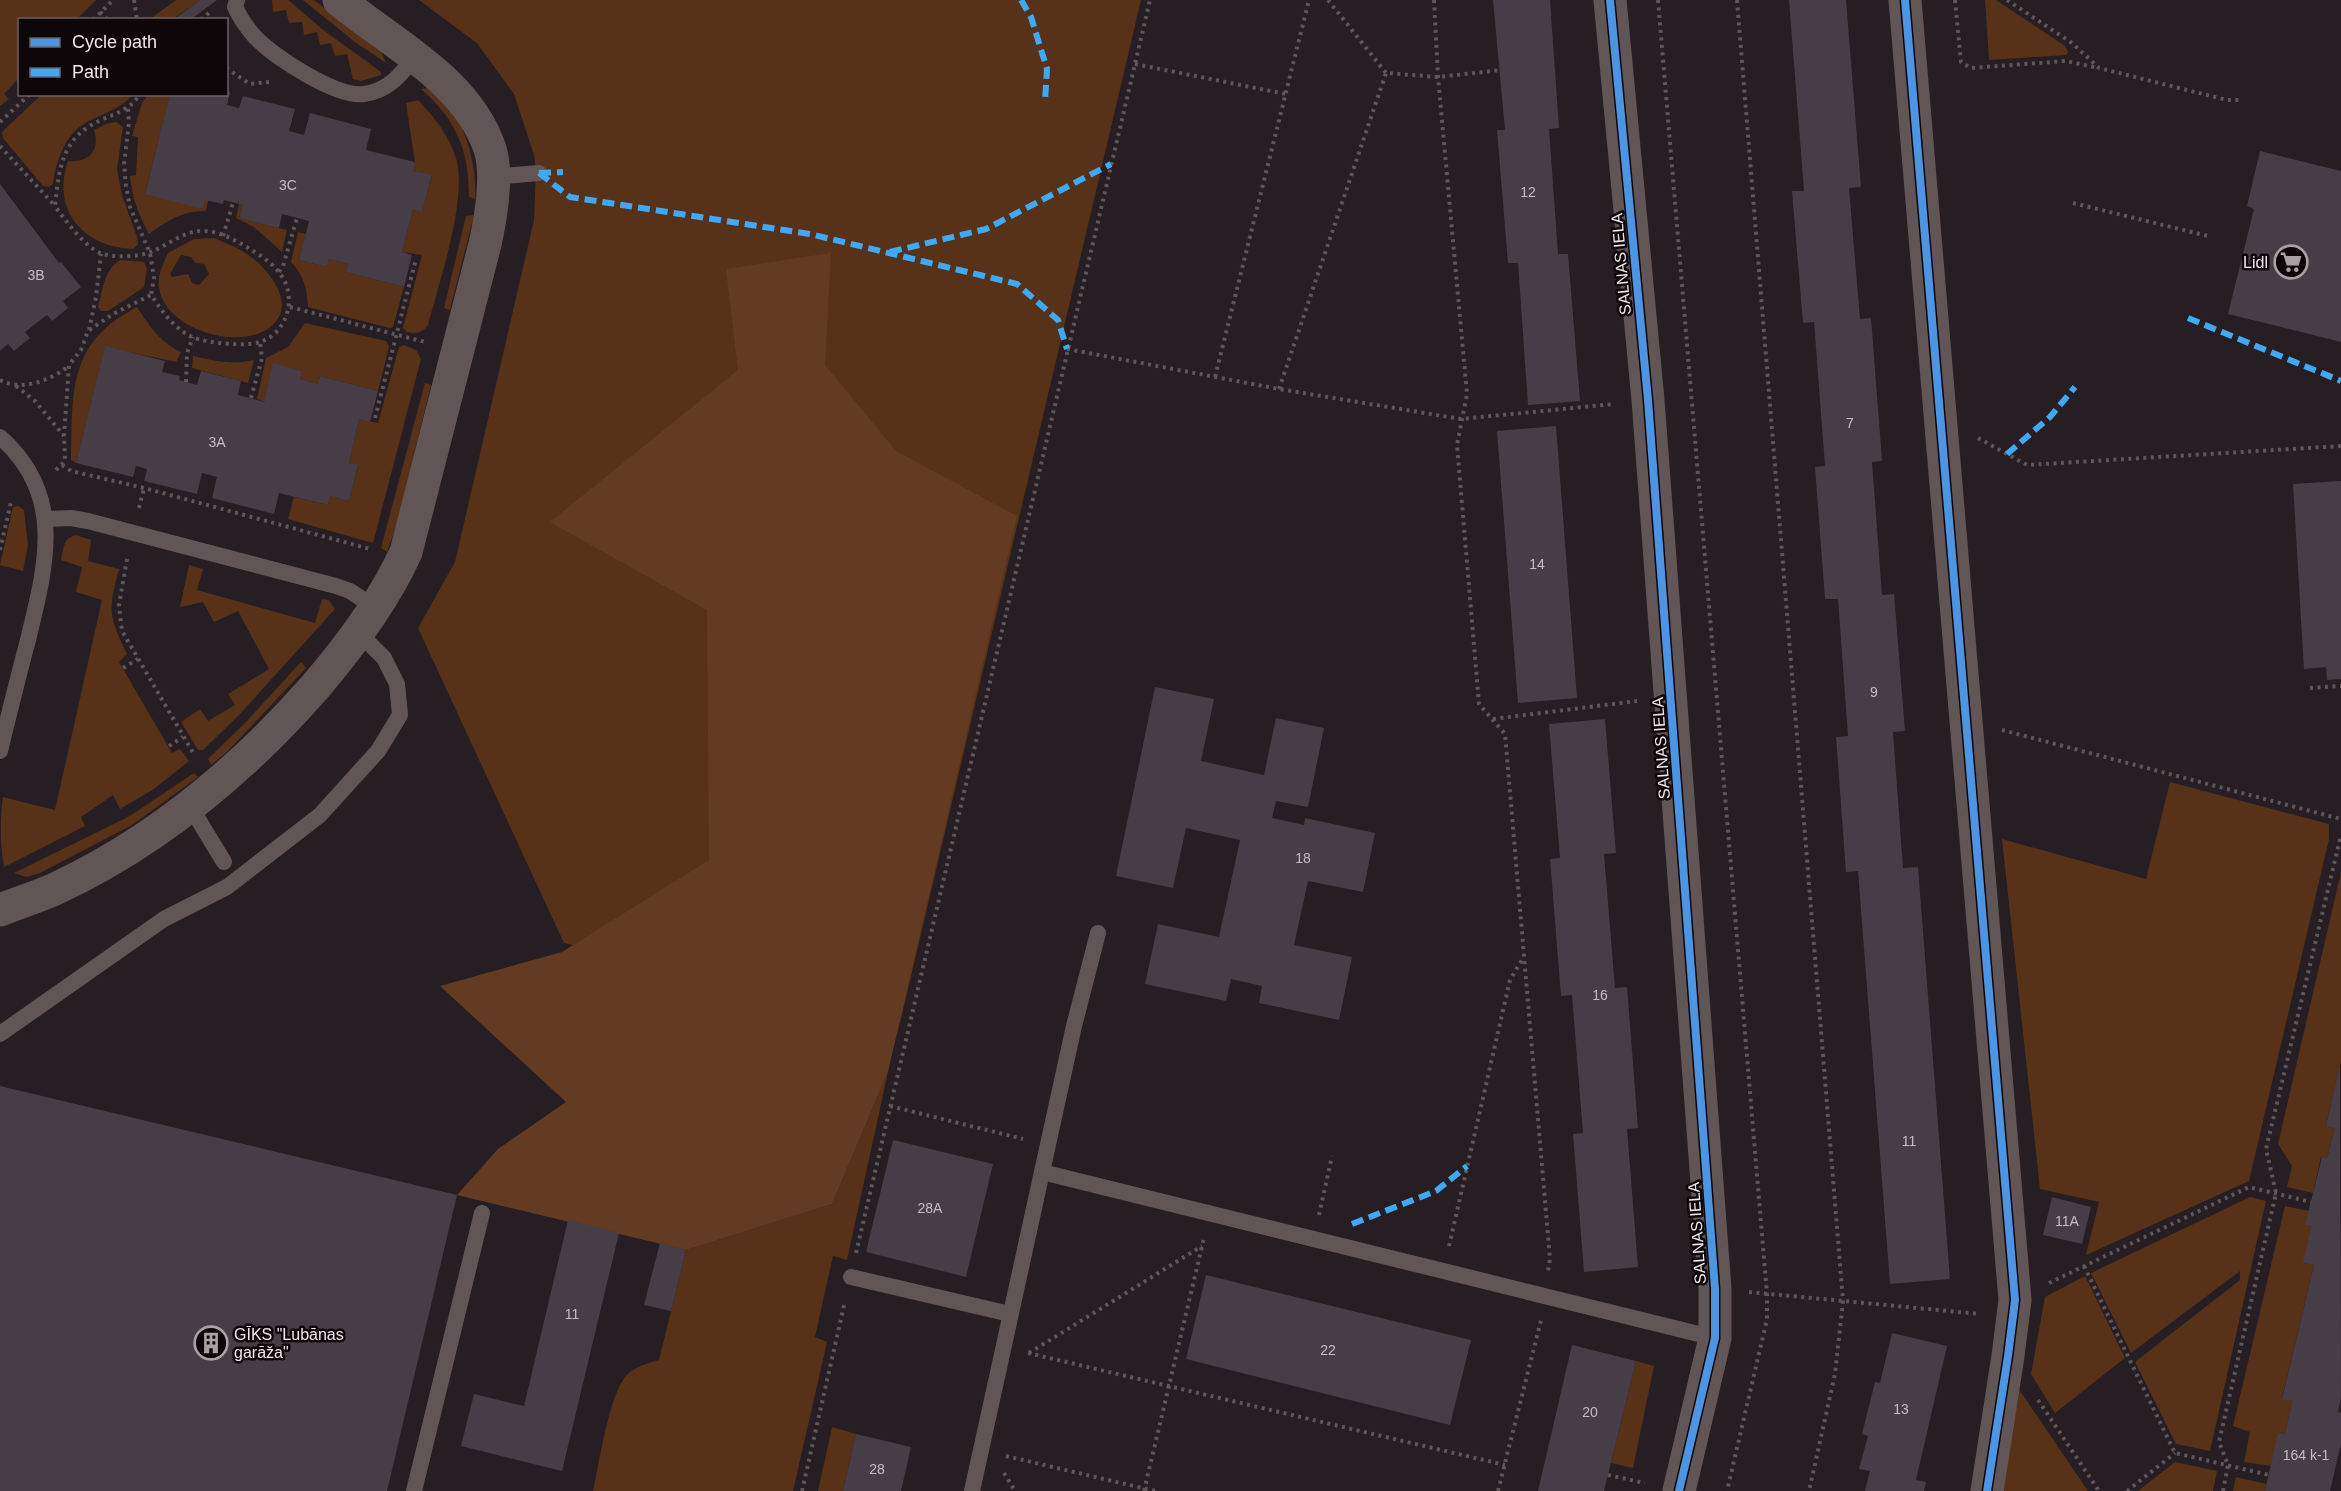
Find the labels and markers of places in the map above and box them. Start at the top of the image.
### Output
supermarket icon: Lidl [2273,244,2309,280]
place label: Lidl [2243,254,2268,271]
building icon: GĪKS "Lubānas garāža" [193,1325,229,1361]
place label: GĪKS "Lubānas garāža" [234,1326,344,1361]

